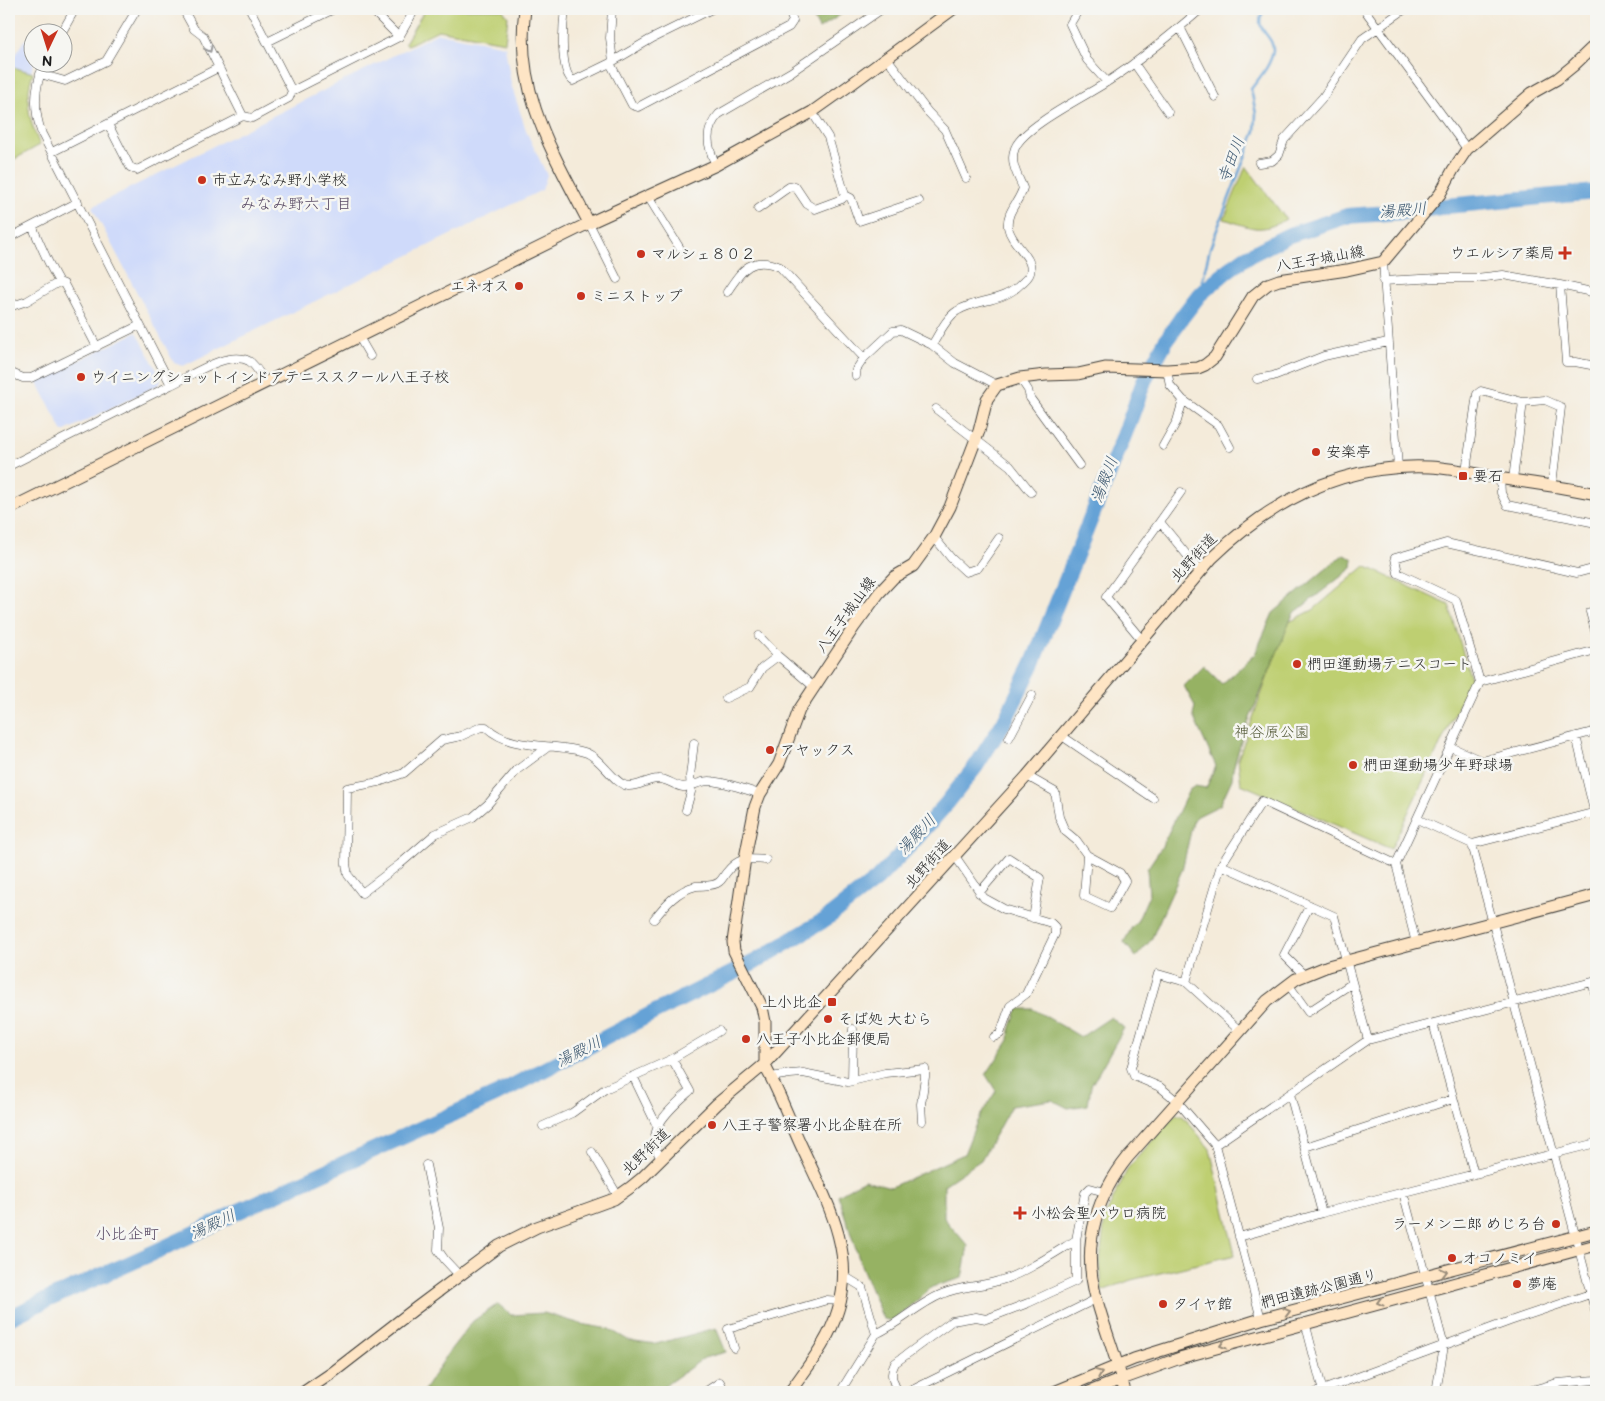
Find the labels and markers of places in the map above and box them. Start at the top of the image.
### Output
place label: 市立みなみ野小学校 [212,171,347,190]
marker: 市立みなみ野小学校 [196,174,208,186]
place label: ウエルシア薬局 [1450,244,1555,263]
place label: マルシェ８０２ [651,245,756,264]
marker: ウエルシア薬局 [1559,247,1571,259]
marker: マルシェ８０２ [635,248,647,260]
place label: エネオス [450,277,509,296]
marker: エネオス [513,280,525,292]
place label: ミニストップ [591,287,683,306]
marker: ミニストップ [575,290,587,302]
place label: ウイニングショットインドアテニススクール八王子校 [91,368,449,387]
marker: ウイニングショットインドアテニススクール八王子校 [75,371,87,383]
place label: 安楽亭 [1326,443,1371,462]
marker: 安楽亭 [1310,446,1322,458]
place label: 要石 [1473,467,1503,486]
marker: 要石 [1457,470,1469,482]
place label: 椚田運動場テニスコート [1307,655,1472,674]
marker: 椚田運動場テニスコート [1291,658,1303,670]
place label: アヤックス [780,741,855,760]
marker: アヤックス [764,744,776,756]
place label: 椚田運動場少年野球場 [1363,756,1513,775]
marker: 椚田運動場少年野球場 [1347,759,1359,771]
place label: 上小比企 [762,993,822,1012]
marker: 上小比企 [826,996,838,1008]
place label: そば処 大むら [838,1010,932,1029]
marker: そば処 大むら [822,1013,834,1025]
place label: 八王子小比企郵便局 [756,1030,891,1049]
marker: 八王子小比企郵便局 [740,1033,752,1045]
place label: 八王子警察署小比企駐在所 [722,1116,902,1135]
marker: 八王子警察署小比企駐在所 [706,1119,718,1131]
place label: 小松会聖パウロ病院 [1031,1204,1166,1223]
marker: 小松会聖パウロ病院 [1013,1206,1027,1220]
place label: ラーメン二郎 めじろ台 [1392,1215,1546,1234]
marker: ラーメン二郎 めじろ台 [1550,1218,1562,1230]
place label: オコノミイ [1462,1249,1537,1268]
marker: オコノミイ [1446,1252,1458,1264]
place label: 夢庵 [1527,1275,1557,1294]
marker: 夢庵 [1511,1278,1523,1290]
place label: タイヤ館 [1173,1295,1232,1314]
marker: タイヤ館 [1157,1298,1169,1310]

